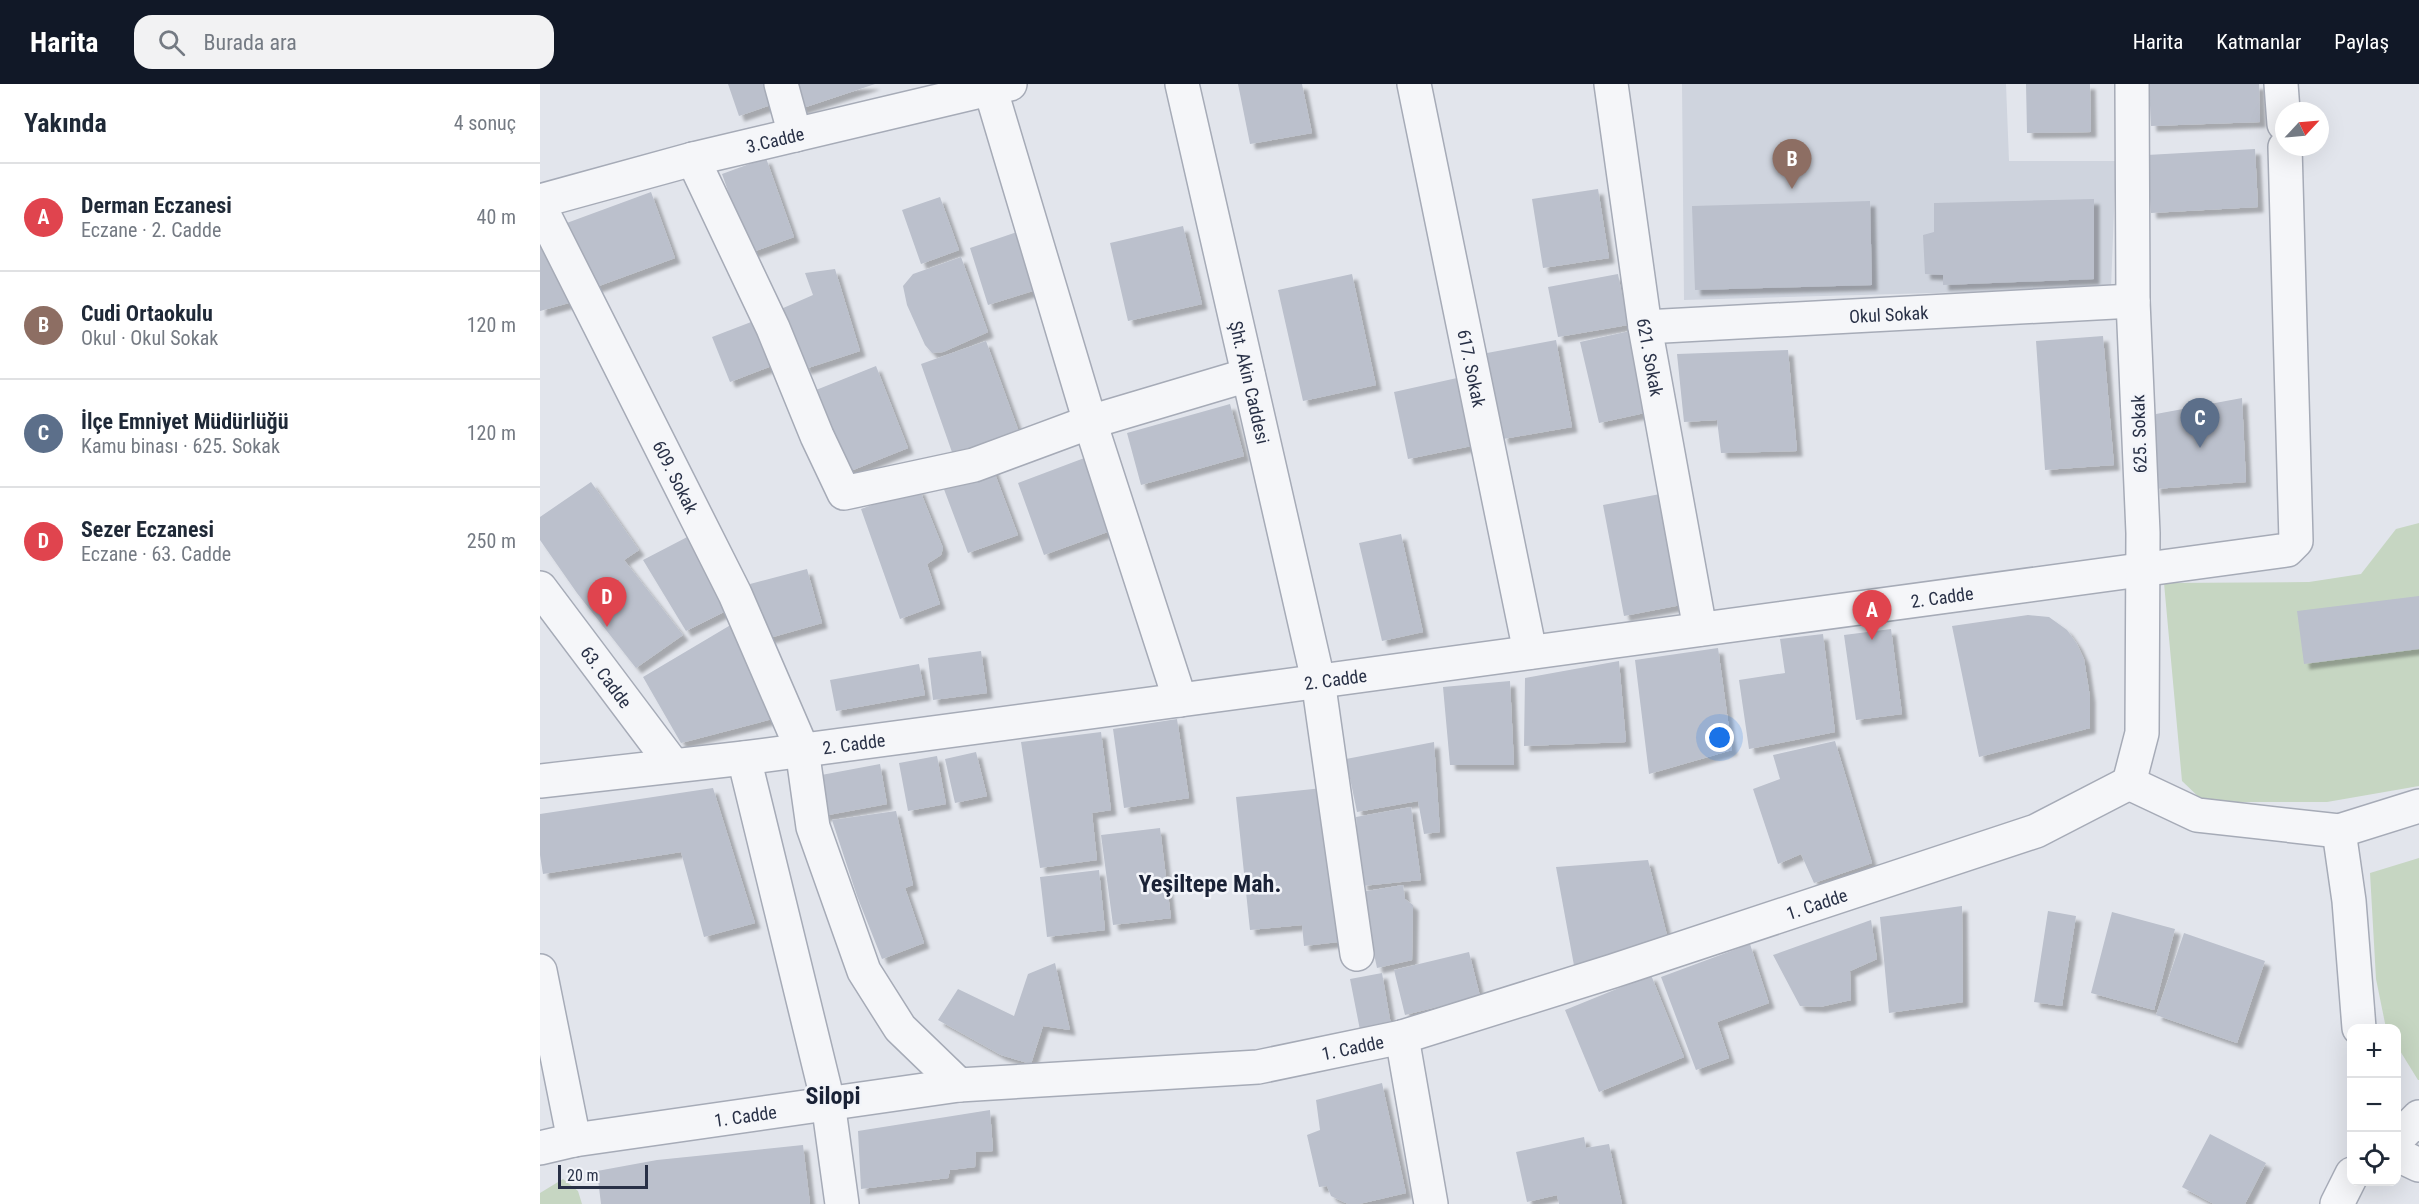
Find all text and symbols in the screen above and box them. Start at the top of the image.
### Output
search box [134,15,554,69]
text: Harita [30,26,98,59]
icon: search [155,26,188,59]
text: Burada ara [203,30,297,55]
text: Harita [2133,30,2183,54]
text: Katmanlar [2216,30,2301,54]
text: Paylaş [2334,30,2389,54]
north arrow [2275,102,2329,156]
text: Yakında [24,108,107,138]
text: 4 sonuç [454,111,516,135]
street label: 3.Cadde [744,123,806,157]
pin: B [1772,140,1812,189]
text: Derman Eczanesi [81,193,232,218]
text: A [38,205,49,229]
text: 40 m [477,205,516,229]
text: Eczane · 2. Cadde [81,218,221,242]
text: Cudi Ortaokulu [81,301,213,326]
street label: Okul Sokak [1849,301,1929,327]
text: B [38,313,49,337]
text: 120 m [467,313,516,337]
street label: 621. Sokak [1633,317,1668,398]
street label: Şht. Akin Caddesi [1226,319,1274,446]
text: Okul · Okul Sokak [81,326,218,350]
street label: 617. Sokak [1454,327,1490,409]
street label: 625. Sokak [2127,394,2151,474]
pin: C [2180,398,2220,448]
text: İlçe Emniyet Müdürlüğü [81,409,288,434]
text: C [38,421,49,445]
text: 120 m [467,421,516,445]
text: Kamu binası · 625. Sokak [81,434,280,458]
street label: 609. Sokak [649,437,703,517]
text: Sezer Eczanesi [81,517,214,542]
text: D [38,529,49,553]
text: 250 m [467,529,516,553]
text: Eczane · 63. Cadde [81,542,231,566]
pin: D [588,578,626,627]
street label: 2. Cadde [1909,582,1974,611]
pin: A [1852,590,1892,640]
street label: 63. Cadde [577,642,637,712]
street label: 2. Cadde [1303,664,1368,694]
your location [1705,723,1734,752]
street label: 2. Cadde [821,729,886,758]
district label: Yeşiltepe Mah. [1139,870,1281,898]
street label: 1. Cadde [1783,884,1850,923]
map controls [2347,1024,2401,1186]
button: + [2347,1024,2401,1078]
street label: 1. Cadde [1320,1031,1386,1064]
button: − [2347,1078,2401,1132]
district label: Silopi [806,1082,860,1110]
street label: 1. Cadde [713,1101,778,1130]
button: locate [2347,1132,2401,1186]
scale bar [558,1162,648,1190]
text: 20 m [567,1166,599,1185]

